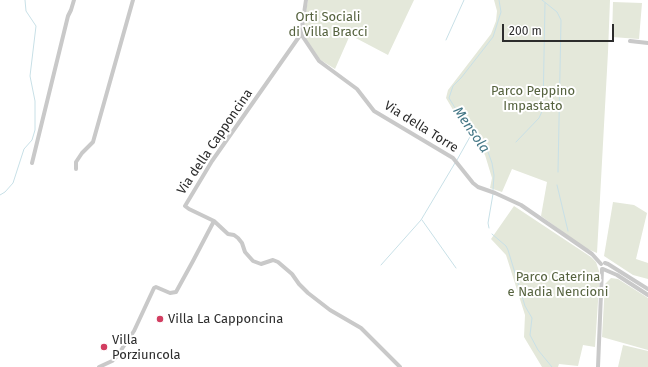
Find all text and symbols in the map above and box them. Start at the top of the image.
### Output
park label: Orti Sociali di Villa Bracci [288,9,368,40]
scale bar [504,16,616,42]
text: 200 m [509,24,542,38]
park label: Parco Peppino Impastato [491,83,575,114]
street label: Via della Capponcina [174,86,256,198]
street label: Via della Torre [381,98,461,156]
water label: Mensola [449,104,493,156]
park label: Parco Caterina e Nadia Nencioni [508,269,608,300]
place label: Villa La Capponcina [168,311,283,327]
marker: Villa La Capponcina [155,314,165,324]
place label: Villa Porziuncola [112,332,181,363]
marker: Villa Porziuncola [99,342,109,352]

